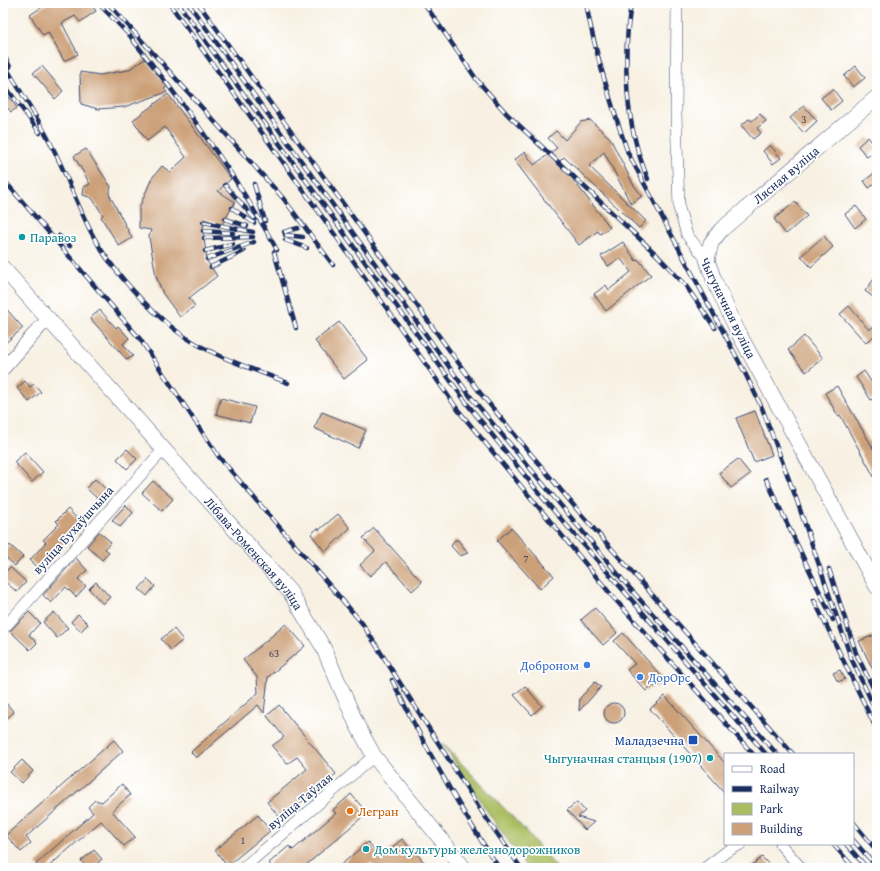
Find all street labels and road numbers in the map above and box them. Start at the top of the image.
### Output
street label: Лясная вуліца [749,141,824,208]
street label: Чыгуначная вуліца [695,254,761,362]
street label: вуліца Бухаўшчына [28,481,118,578]
street label: Лібава-Роменская вуліца [200,492,308,614]
street label: вуліца Таўлая [263,768,337,834]

